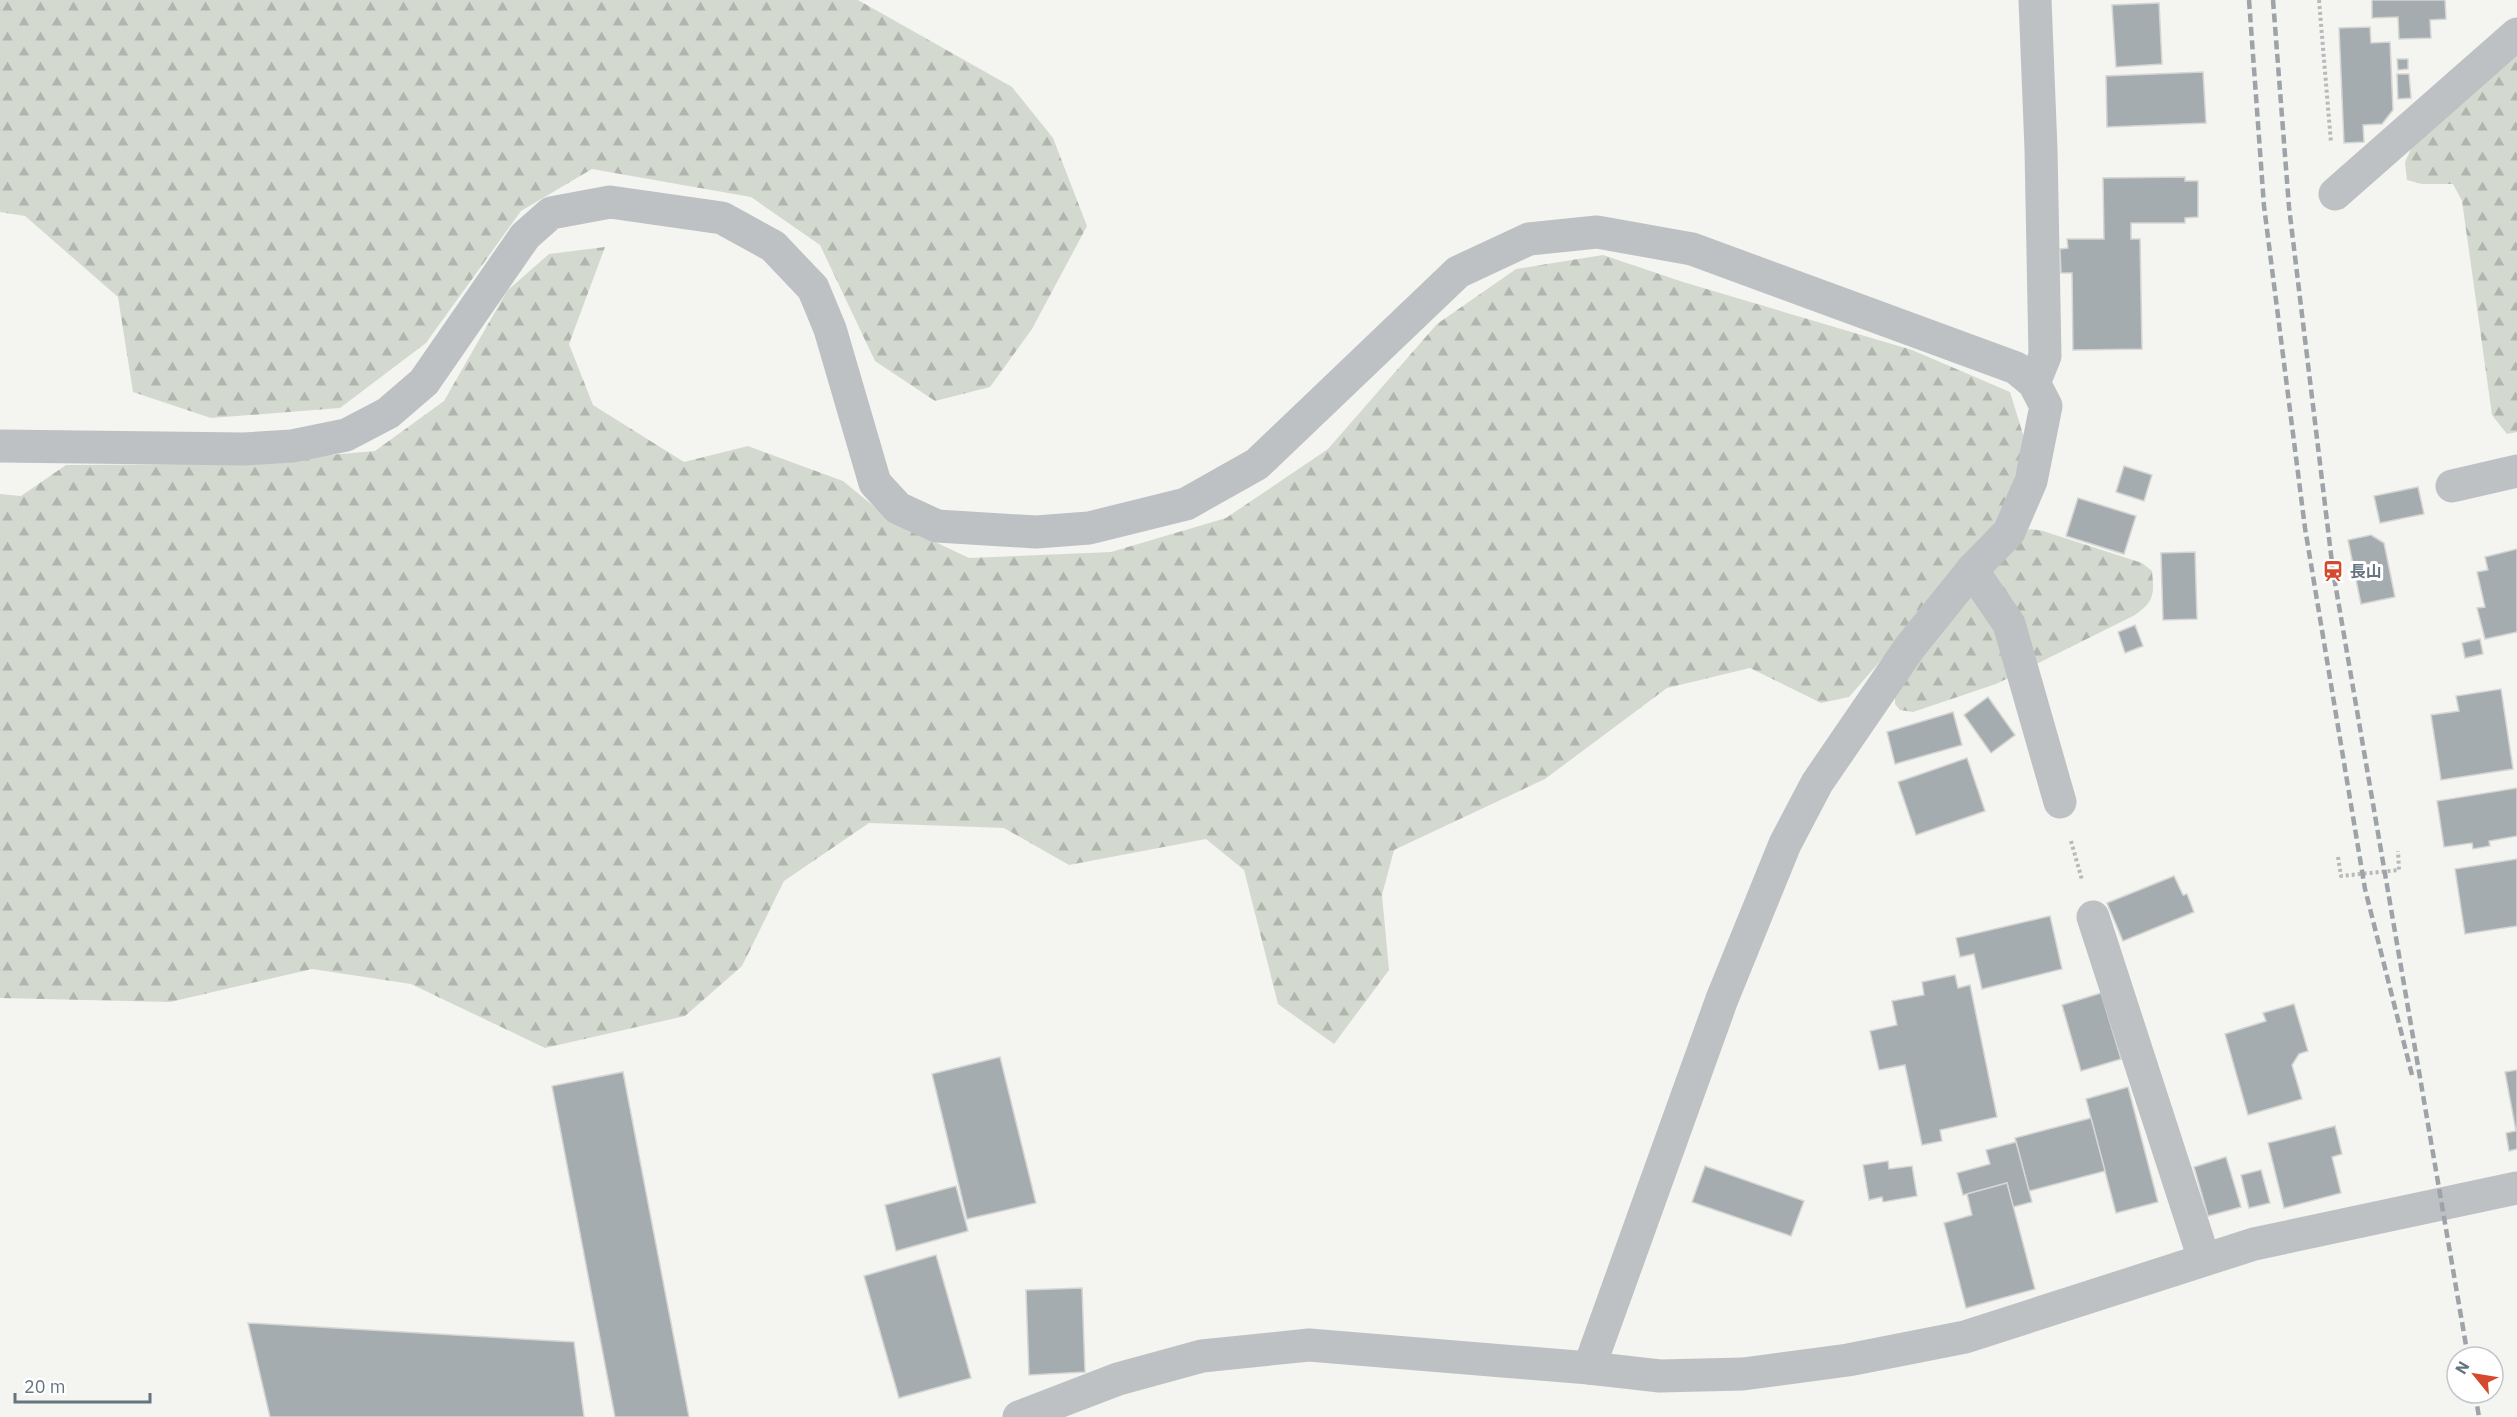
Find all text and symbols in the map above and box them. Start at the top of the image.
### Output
station icon: 長山 [2321,559,2345,583]
place label: 長山 [2350,561,2382,581]
north arrow [2445,1345,2505,1405]
text: N [2450,1357,2474,1378]
scale bar [15,1366,150,1404]
text: 20 m [24,1375,66,1398]

